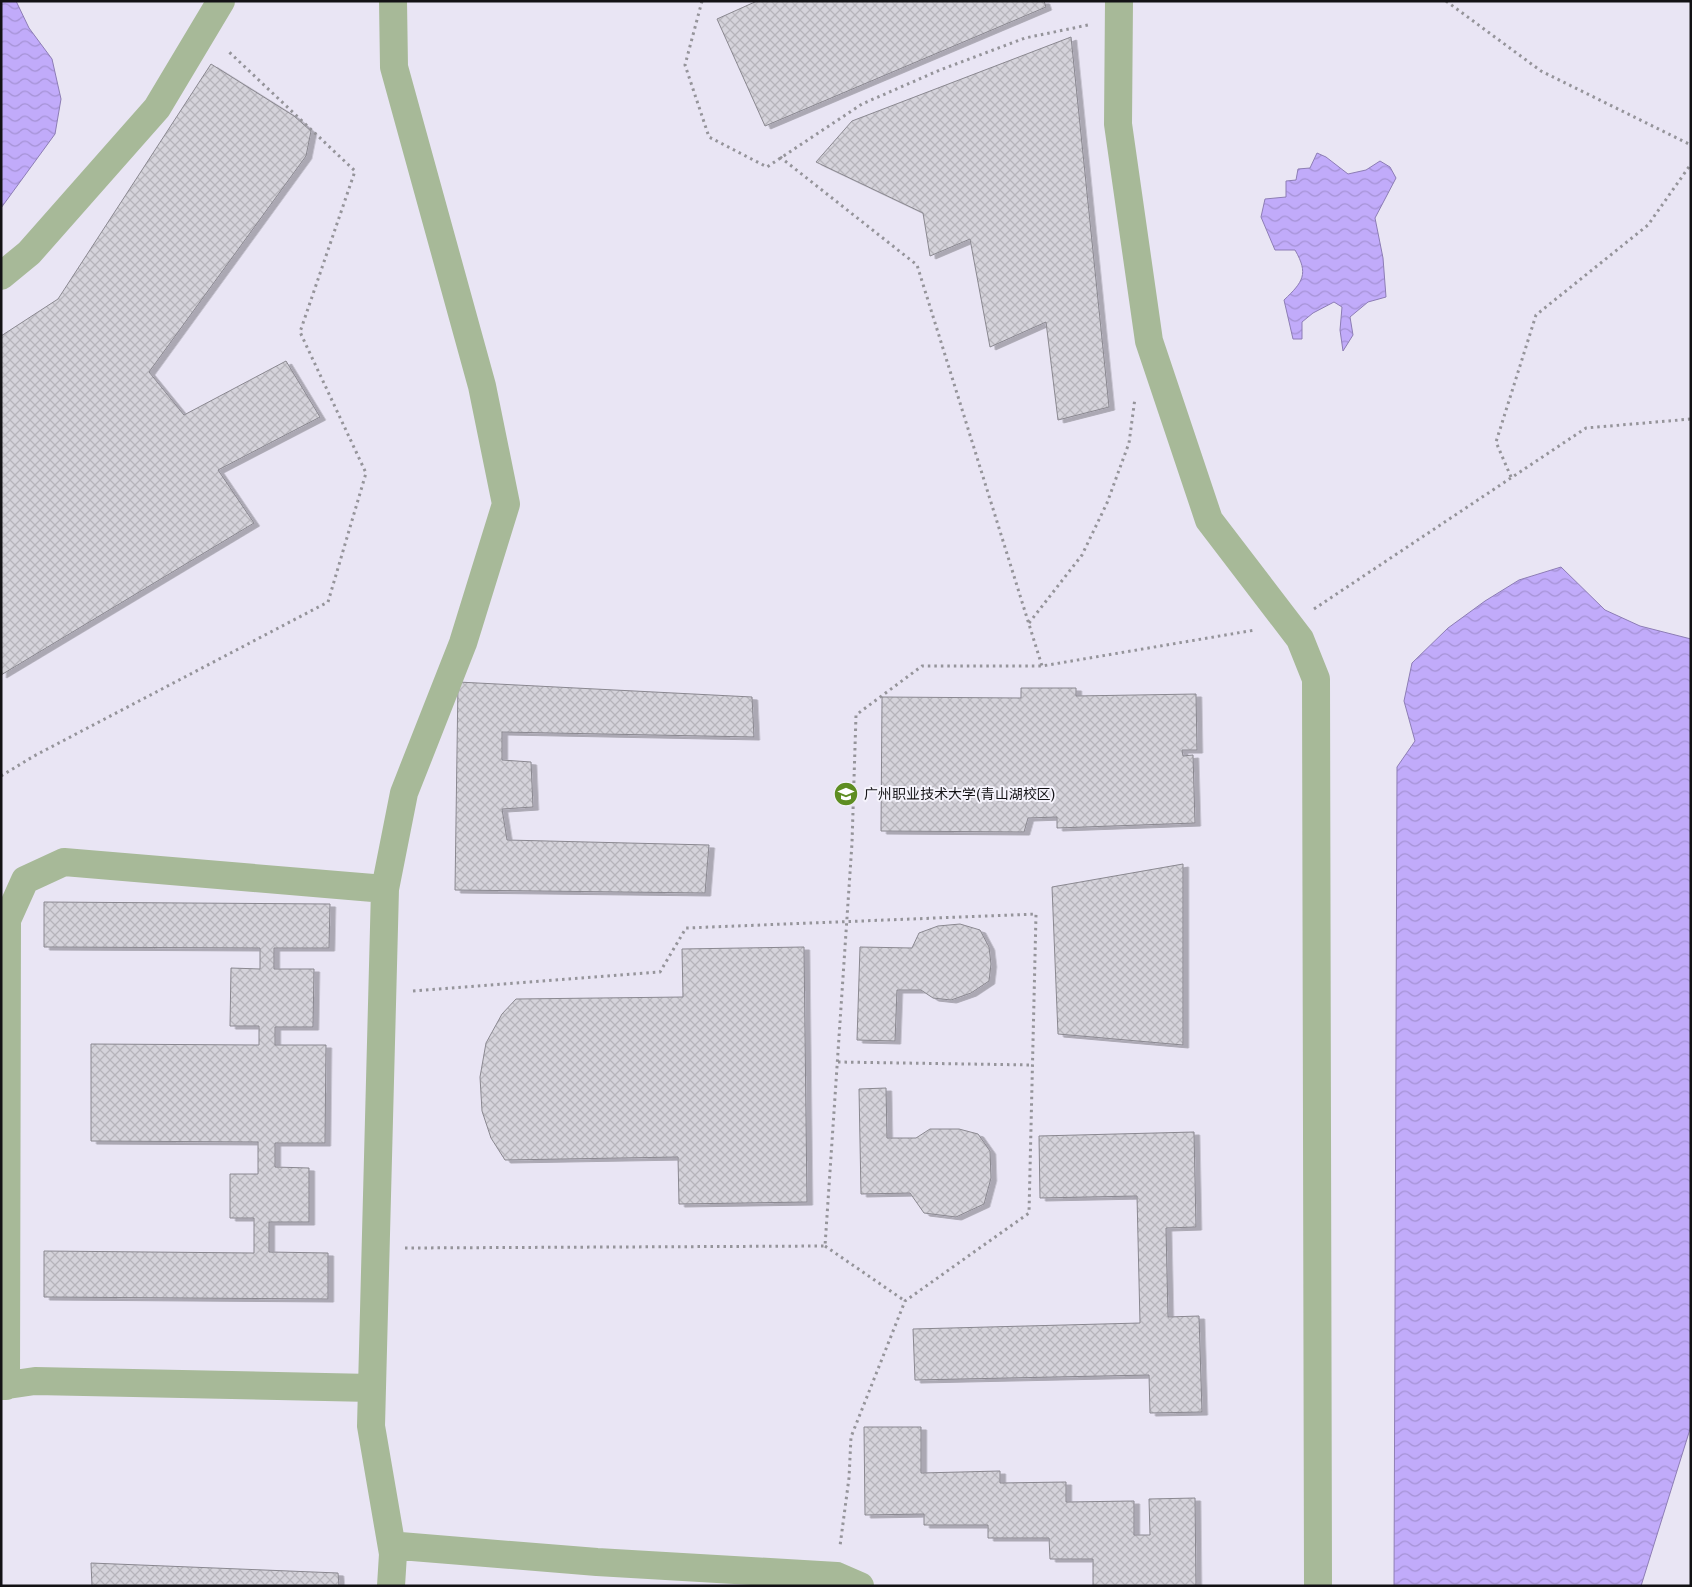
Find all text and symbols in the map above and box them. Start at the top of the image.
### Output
school or university icon: 广州职业技术大学(青山湖校区) [833,781,859,807]
place label: 广州职业技术大学(青山湖校区) [864,783,1055,803]

